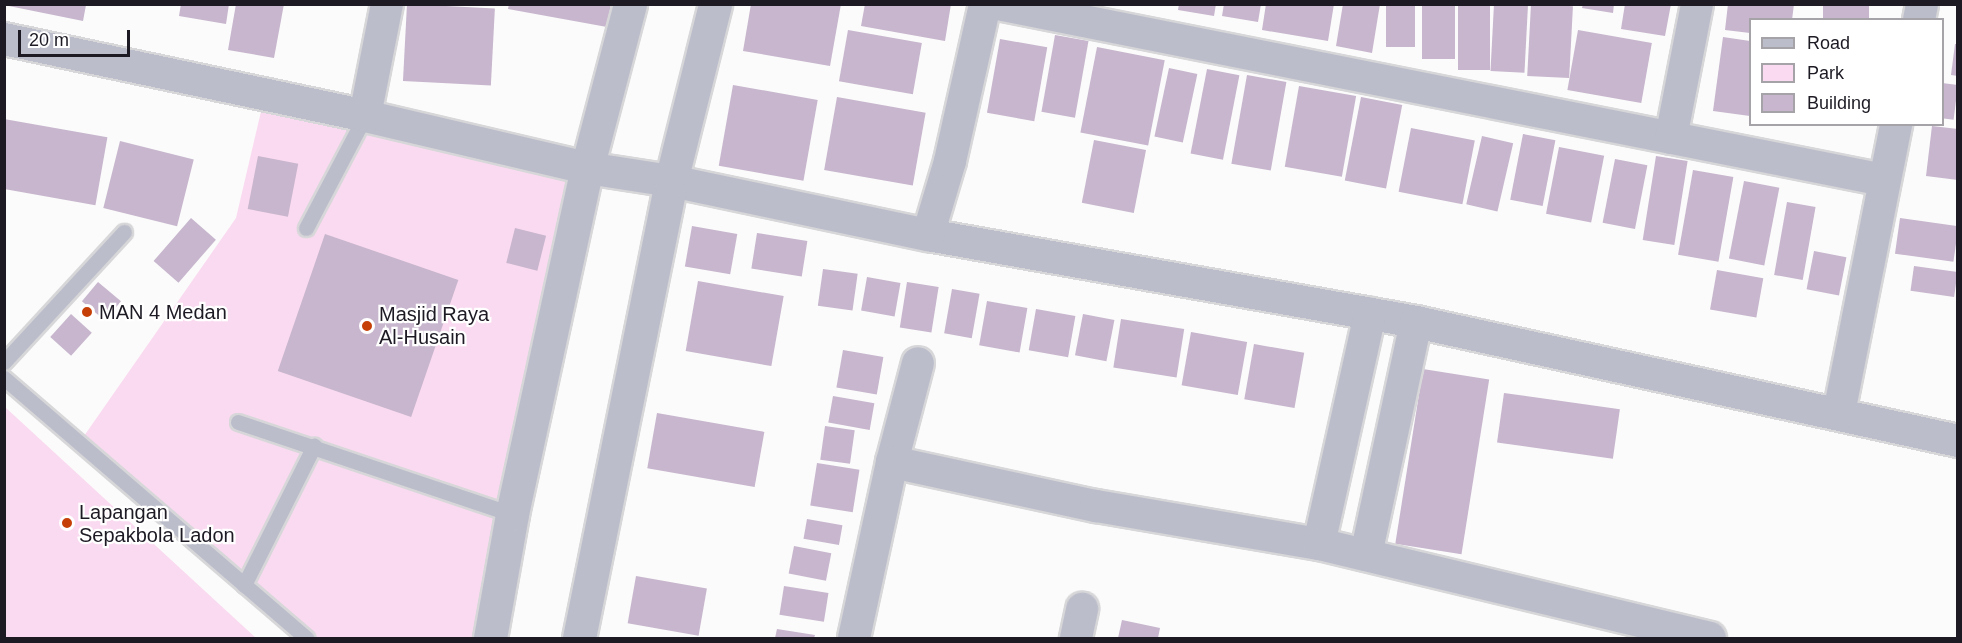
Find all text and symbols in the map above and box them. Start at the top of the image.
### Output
scale bar [21,18,134,56]
legend [1749,18,1944,126]
text: 20 m [29,30,69,50]
text: Road [1807,33,1850,53]
text: Park [1807,63,1844,83]
text: Building [1807,93,1871,113]
place label: MAN 4 Medan [99,300,227,324]
place label: Masjid Raya Al-Husain [379,302,489,349]
marker: MAN 4 Medan [80,305,94,319]
marker: Masjid Raya Al-Husain [360,319,374,333]
place label: Lapangan Sepakbola Ladon [79,500,235,547]
marker: Lapangan Sepakbola Ladon [60,516,74,530]

